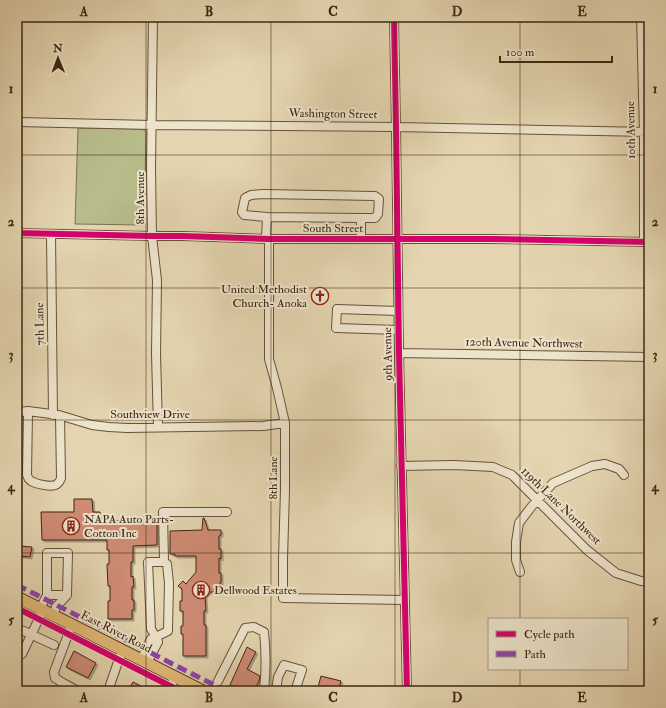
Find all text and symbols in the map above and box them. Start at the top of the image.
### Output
text: A [79,4,89,20]
text: B [205,4,213,20]
text: C [328,4,338,20]
text: D [452,4,463,20]
text: E [577,4,587,20]
north arrow [38,38,78,78]
scale bar [500,38,612,64]
text: N [52,42,64,55]
text: 100 m [506,45,535,60]
text: 1 [9,81,14,97]
text: 1 [653,81,658,97]
street label: 10th Avenue [623,101,639,159]
street label: Washington Street [287,106,378,122]
street label: 8th Avenue [133,171,148,225]
text: 2 [8,214,15,230]
text: 2 [652,214,659,230]
street label: South Street [303,221,363,236]
place label: United Methodist Church- Anoka [221,282,308,311]
church icon: United Methodist Church- Anoka [310,286,330,306]
street label: 7th Lane [32,302,48,346]
street label: 9th Avenue [380,327,396,382]
street label: 120th Avenue Northwest [465,334,583,352]
text: 3 [9,347,14,363]
text: 3 [653,347,658,363]
street label: Southview Drive [110,407,190,422]
street label: 8th Lane [266,456,281,500]
street label: 119th Lane Northwest [518,464,604,548]
text: 4 [6,479,15,495]
text: 4 [650,479,659,495]
place label: NAPA Auto Parts- Cotton Inc [84,512,174,541]
building icon: NAPA Auto Parts- Cotton Inc [61,516,81,536]
building icon: Dellwood Estates [191,580,211,600]
place label: Dellwood Estates [214,583,297,598]
street label: East River Road [78,608,154,656]
text: 5 [8,612,14,628]
text: 5 [652,612,658,628]
legend [488,618,628,670]
text: Cycle path [524,627,575,642]
text: Path [524,647,547,662]
text: A [79,690,89,706]
text: B [205,690,213,706]
text: C [328,690,338,706]
text: D [452,690,463,706]
text: E [577,690,587,706]

